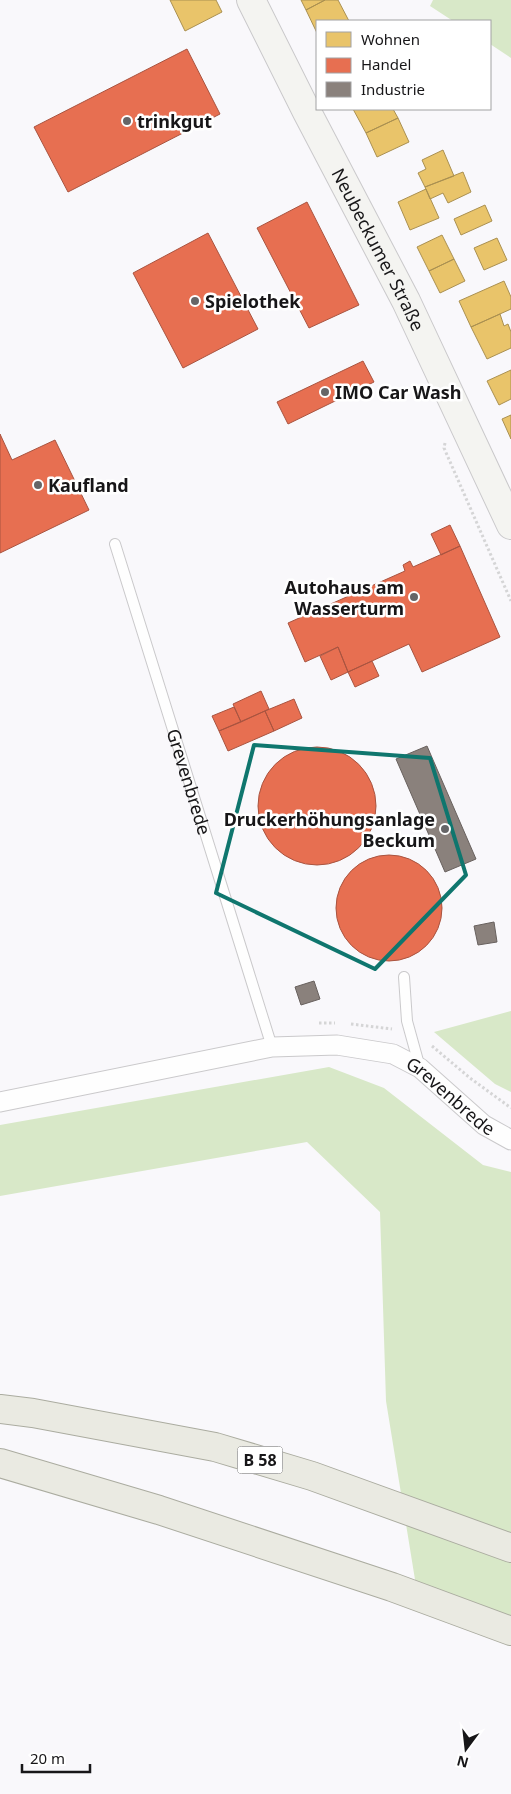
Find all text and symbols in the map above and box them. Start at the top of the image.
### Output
legend [316,20,491,110]
text: Wohnen [361,29,420,49]
text: Handel [361,54,411,74]
text: Industrie [361,79,425,99]
place label: trinkgut [137,109,212,133]
marker: trinkgut [121,115,133,127]
street label: Neubeckumer Straße [326,164,430,334]
place label: Spielothek [205,289,301,313]
marker: Spielothek [189,295,201,307]
place label: IMO Car Wash [335,380,462,404]
marker: IMO Car Wash [319,386,331,398]
place label: Kaufland [48,473,129,497]
marker: Kaufland [32,479,44,491]
place label: Autohaus am Wasserturm [285,575,404,620]
marker: Autohaus am Wasserturm [408,591,420,603]
street label: Grevenbrede [161,726,217,838]
place label: Druckerhöhungsanlage Beckum [224,807,435,852]
marker: Druckerhöhungsanlage Beckum [439,823,451,835]
street label: Grevenbrede [402,1051,499,1141]
road number: B 58 [238,1446,282,1474]
north arrow [441,1724,491,1774]
scale bar [22,1742,90,1774]
text: 20 m [30,1748,65,1768]
text: N [455,1751,470,1773]

